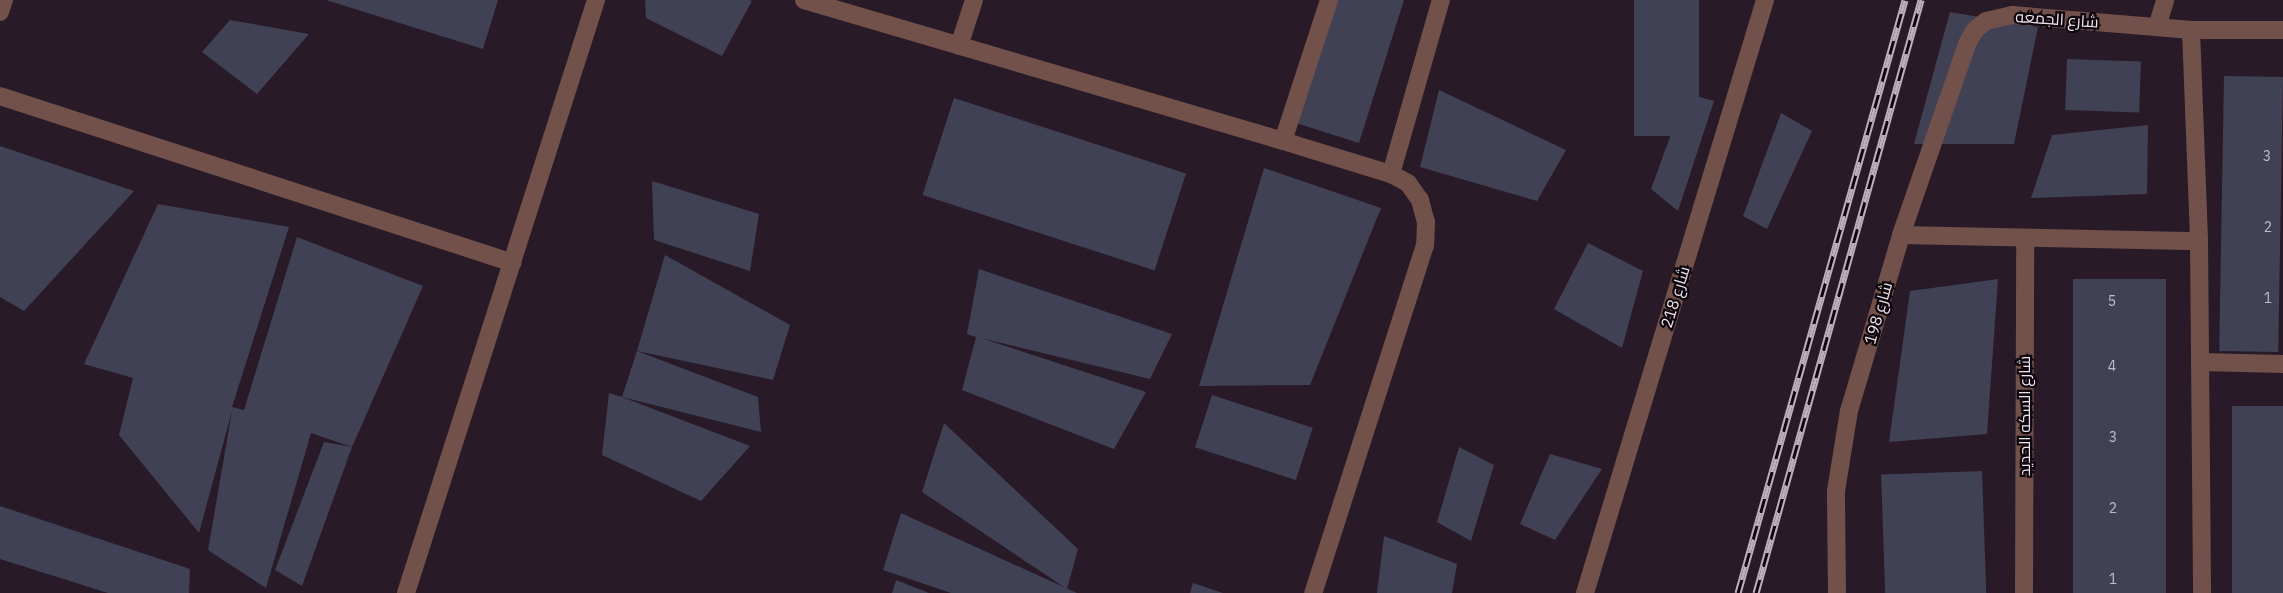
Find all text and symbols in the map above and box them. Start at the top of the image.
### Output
street label: شارع الجمعه [2015,7,2099,31]
house number: 3 [2263,148,2271,164]
house number: 2 [2264,219,2272,235]
street label: شارع 218 [1657,264,1693,330]
street label: شارع 198 [1860,280,1896,346]
house number: 1 [2264,290,2272,306]
house number: 5 [2108,293,2116,309]
street label: شارع السكه الحديد [2014,356,2034,476]
house number: 4 [2108,358,2116,374]
house number: 3 [2109,429,2117,445]
house number: 2 [2109,500,2117,516]
house number: 1 [2109,571,2117,587]

